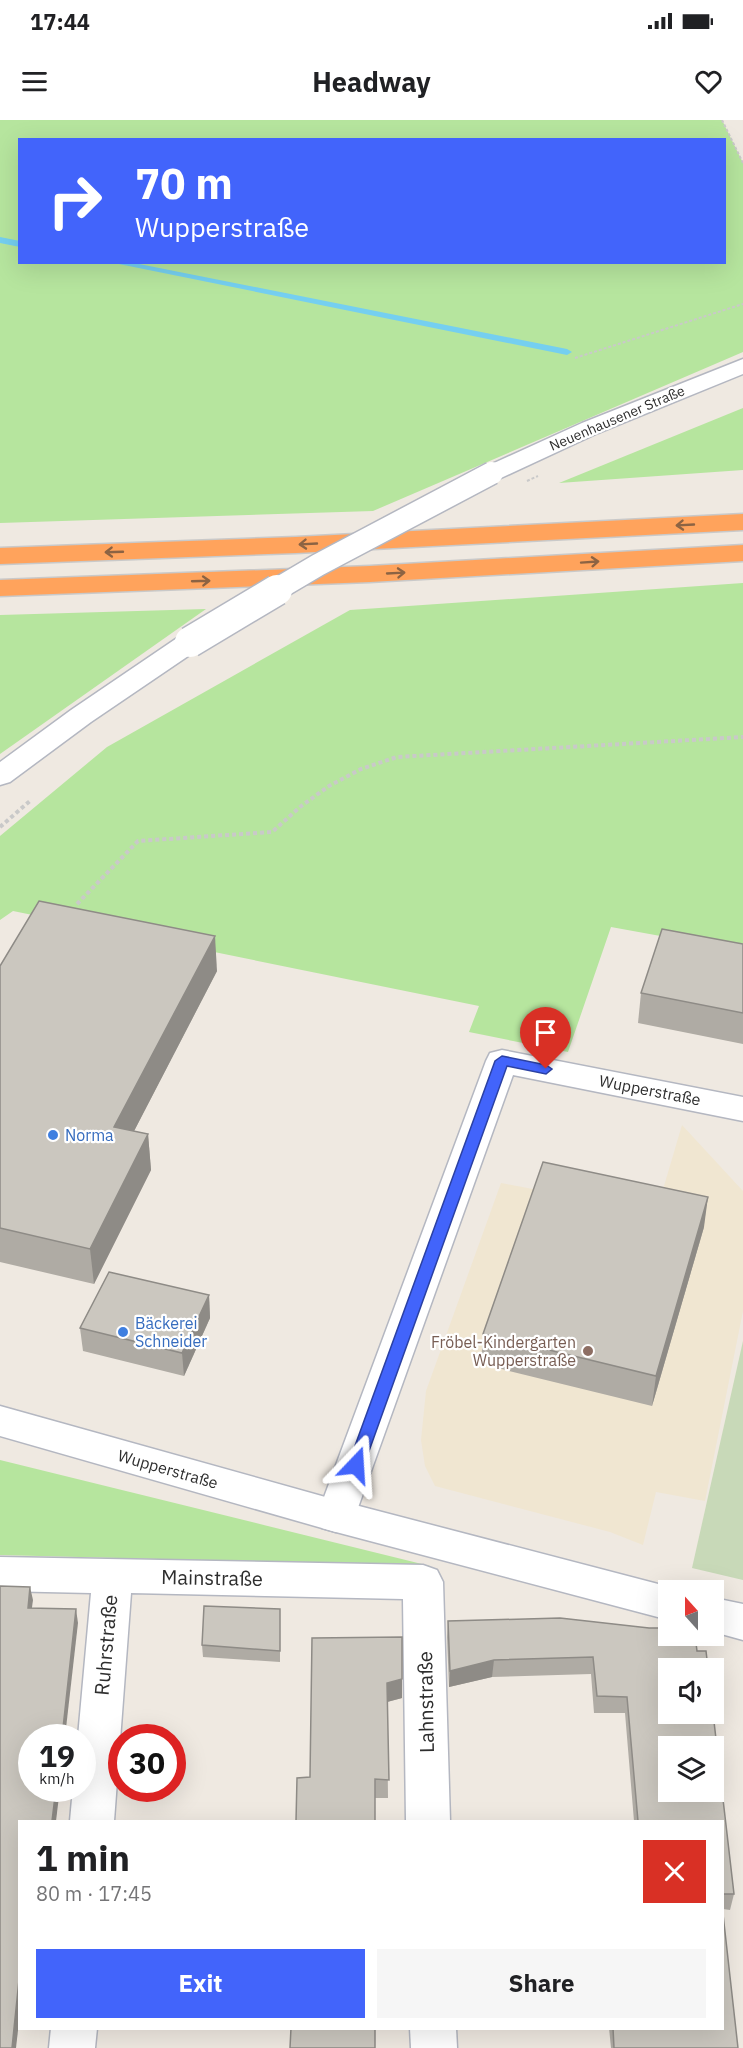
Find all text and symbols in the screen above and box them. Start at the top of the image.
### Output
text: 17:44 [30,7,90,36]
text: Headway [312,64,431,99]
icon: menu [18,65,51,98]
icon: heart [692,65,725,98]
text: 70 m [135,156,233,211]
icon: right [36,162,114,240]
text: Wupperstraße [135,209,309,244]
street label: Neuenhausener Straße [547,381,688,455]
one-way arrow [675,519,695,530]
one-way arrow [299,539,319,550]
one-way arrow [104,547,124,558]
one-way arrow [580,557,600,568]
one-way arrow [385,567,405,578]
one-way arrow [190,576,210,587]
pin [520,1007,571,1069]
icon: arrive [529,1016,562,1049]
street label: Wupperstraße [597,1070,703,1110]
place label: Norma [65,1125,114,1145]
marker: Norma [46,1128,60,1142]
place label: Bäckerei Schneider [135,1313,207,1351]
marker: Bäckerei Schneider [116,1325,130,1339]
place label: Fröbel-Kindergarten Wupperstraße [431,1332,576,1370]
marker: Fröbel-Kindergarten Wupperstraße [581,1344,595,1358]
position arrow [324,1433,388,1497]
street label: Wupperstraße [116,1445,221,1493]
street label: Mainstraße [161,1563,263,1592]
north arrow [658,1580,724,1646]
map controls [658,1580,724,1802]
street label: Ruhrstraße [88,1593,123,1697]
street label: Lahnstraße [411,1651,440,1753]
button: sound [658,1658,724,1724]
speed limit sign: 30 [108,1724,186,1802]
text: 19 [39,1736,75,1775]
button: layers [658,1736,724,1802]
text: km/h [39,1769,75,1788]
text: 1 min [36,1834,130,1881]
button: close [643,1840,706,1903]
text: 80 m · 17:45 [36,1880,152,1907]
button: Exit [36,1949,365,2018]
button: Share [377,1949,706,2018]

